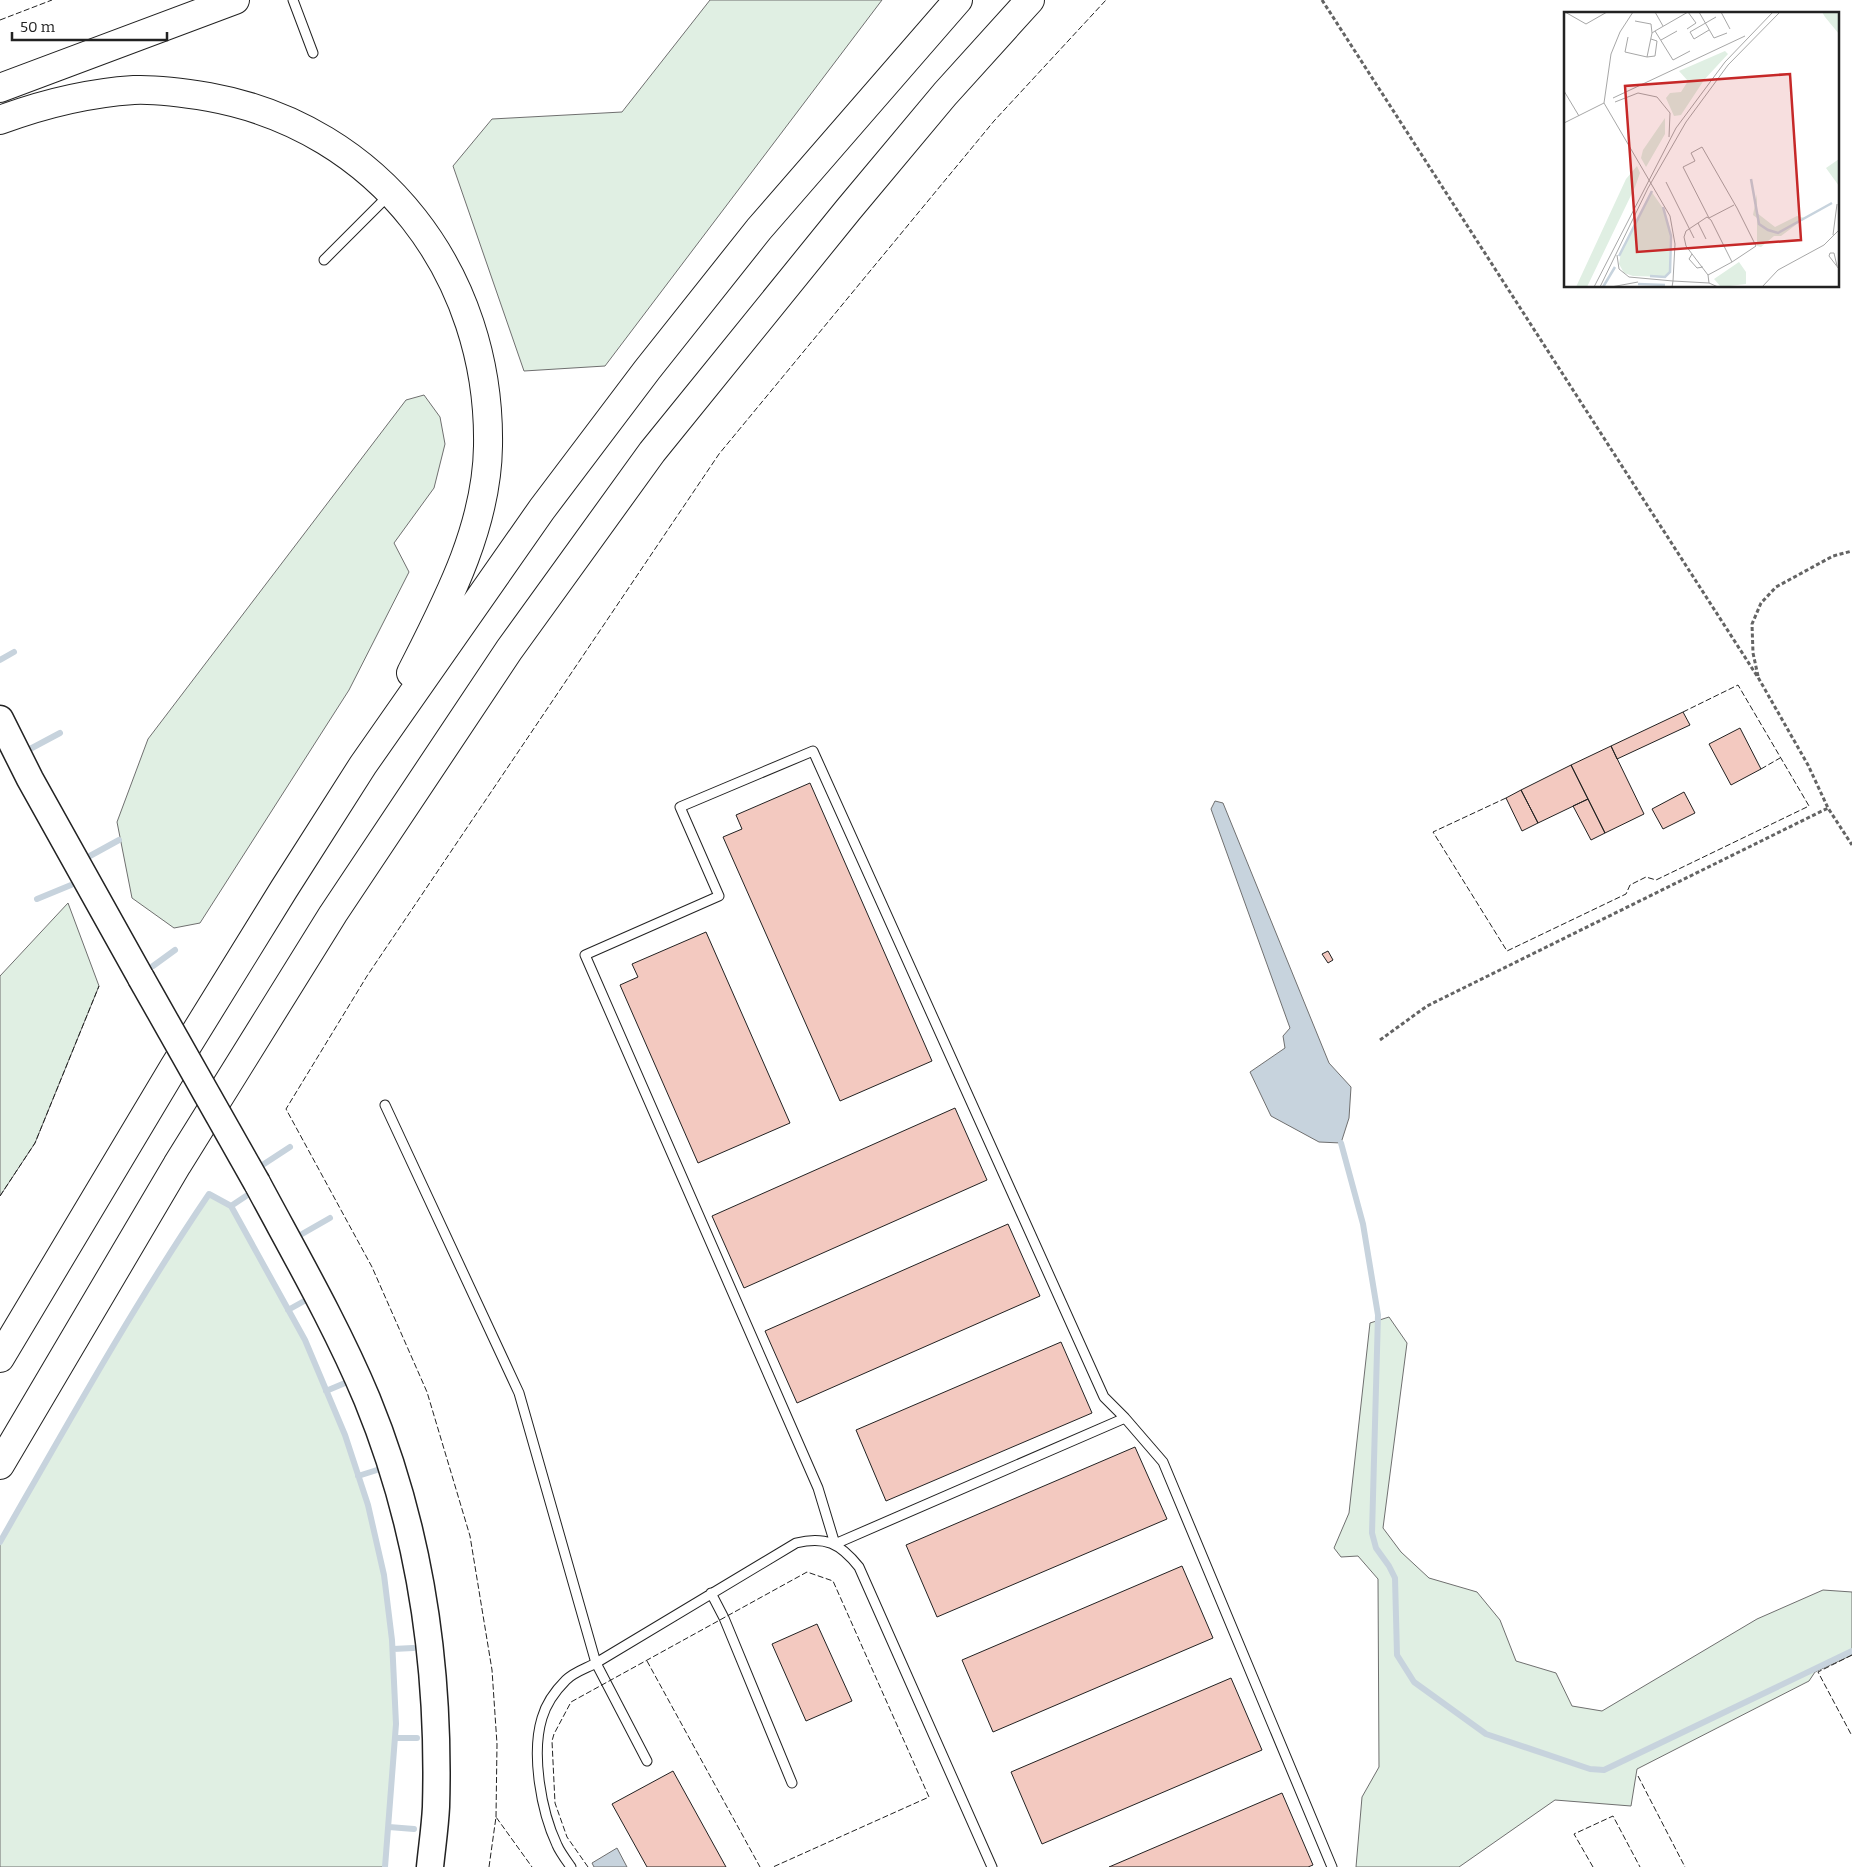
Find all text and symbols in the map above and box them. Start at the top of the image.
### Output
scale bar [12,10,168,42]
inset map [1564,12,1840,288]
text: 50 m [20,18,56,36]

